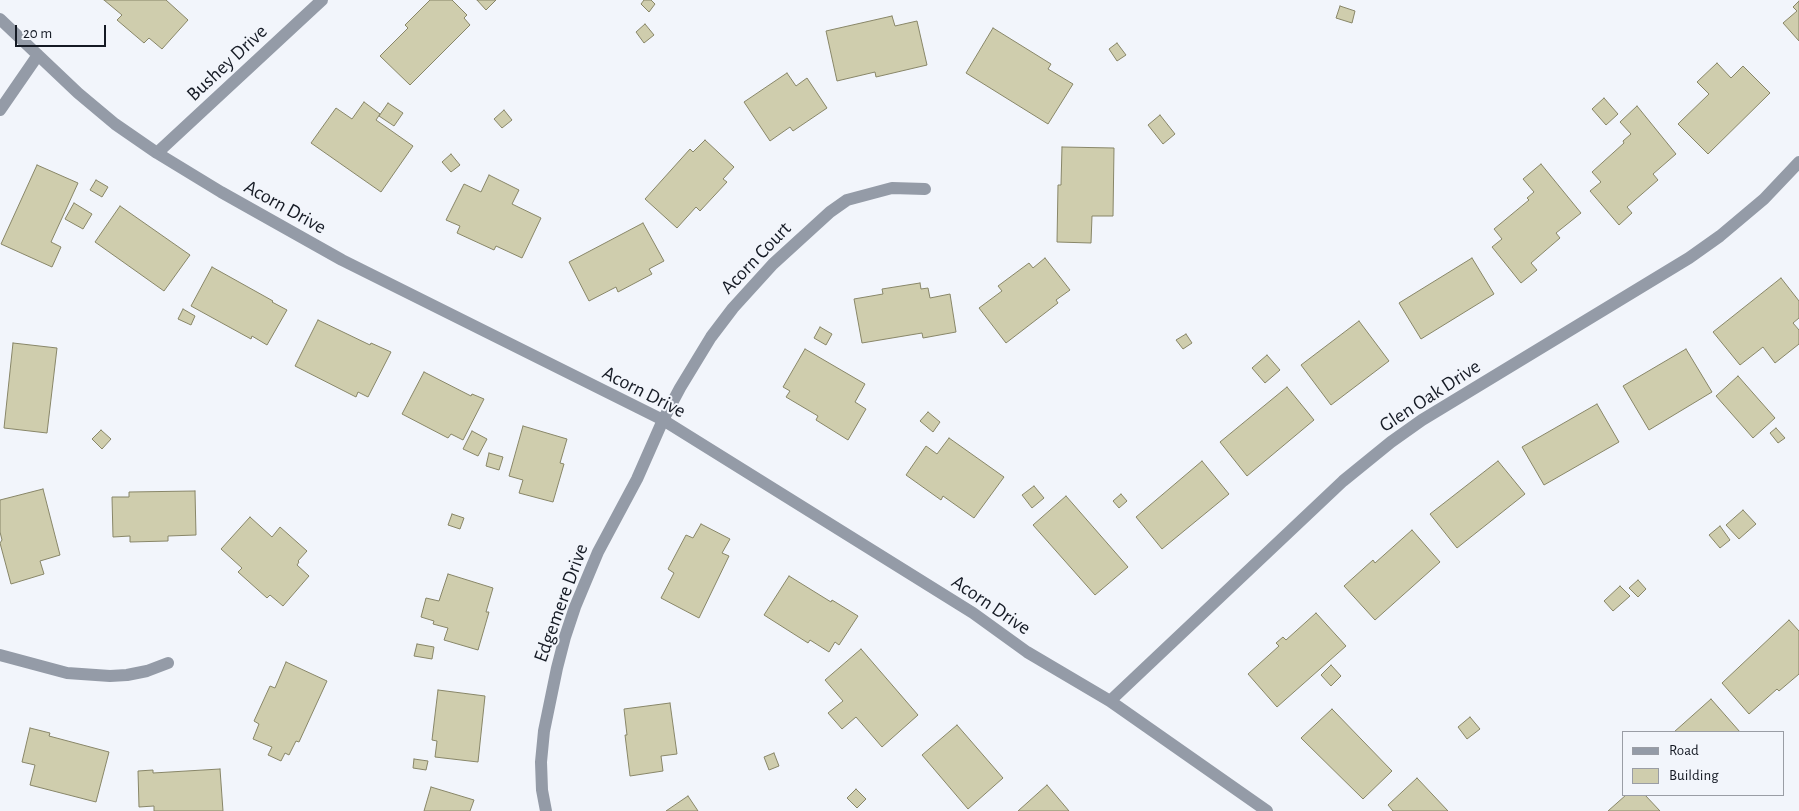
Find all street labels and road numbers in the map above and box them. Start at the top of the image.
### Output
street label: Bushey Drive [182,20,272,106]
street label: Acorn Drive [240,175,330,239]
street label: Acorn Court [716,217,796,299]
street label: Glen Oak Drive [1375,354,1485,438]
street label: Acorn Drive [598,361,690,423]
street label: Edgemere Drive [528,541,594,665]
street label: Acorn Drive [947,570,1035,640]

